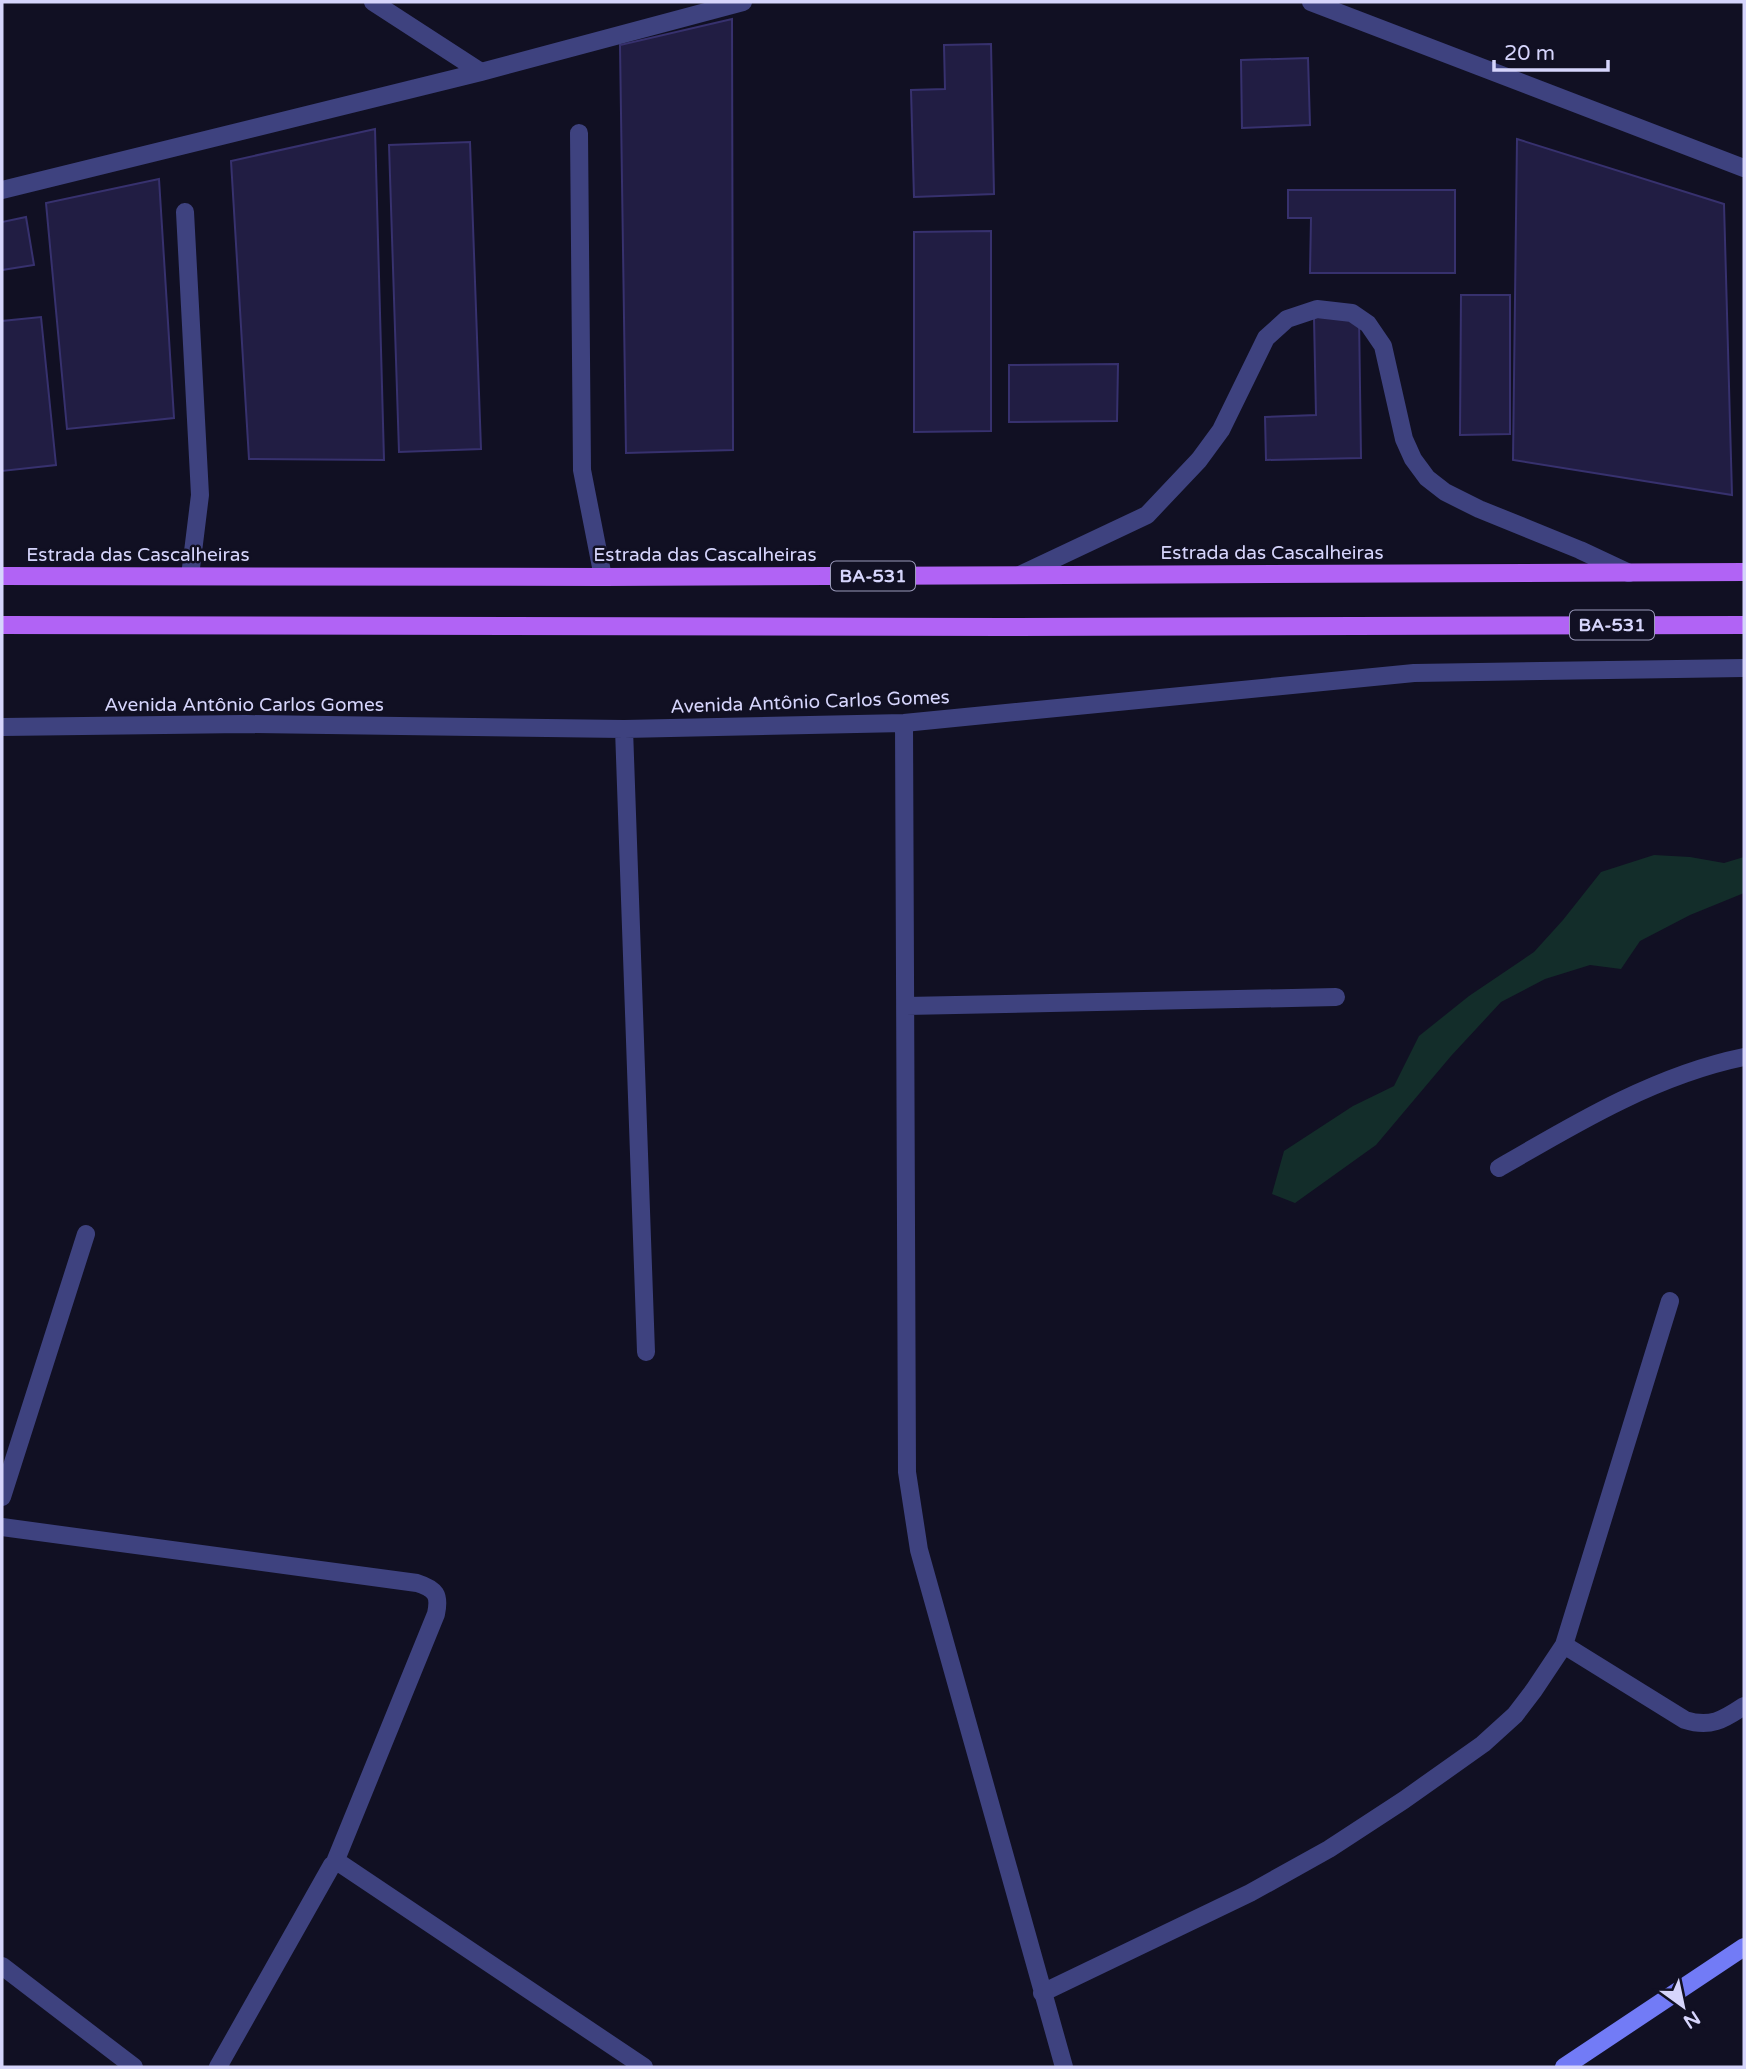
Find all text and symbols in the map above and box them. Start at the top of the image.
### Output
scale bar [1494,28,1608,72]
text: 20 m [1504,41,1555,66]
street label: Estrada das Cascalheiras [1160,542,1384,564]
street label: Estrada das Cascalheiras [26,544,250,566]
street label: Estrada das Cascalheiras [593,544,817,566]
road number: BA-531 [831,562,915,590]
road number: BA-531 [1570,610,1654,640]
street label: Avenida Antônio Carlos Gomes [670,686,950,718]
street label: Avenida Antônio Carlos Gomes [104,694,384,716]
north arrow [1648,1971,1718,2041]
text: N [1679,2006,1704,2033]

